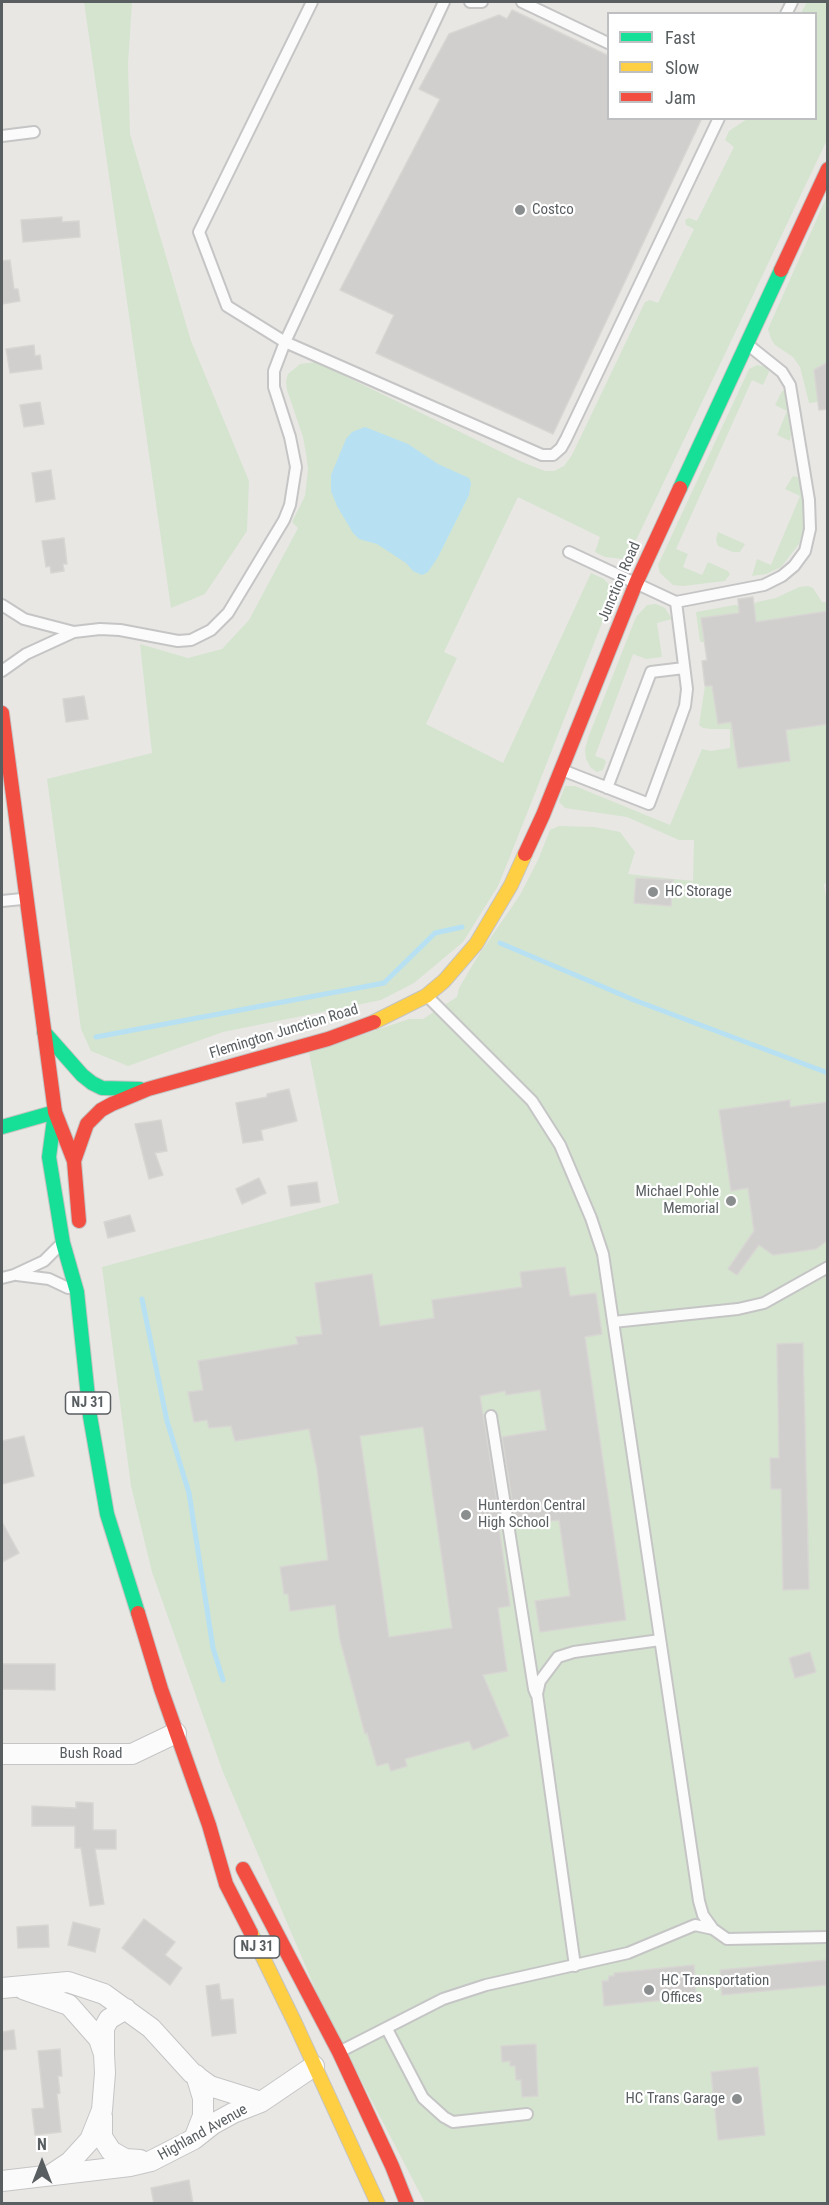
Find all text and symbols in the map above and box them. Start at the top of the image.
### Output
legend [607,12,817,120]
text: Fast [665,27,696,48]
text: Slow [665,57,699,78]
text: Jam [665,87,696,108]
place label: Costco [532,201,574,219]
marker: Costco [513,203,527,217]
street label: Junction Road [595,539,645,625]
place label: HC Storage [665,883,732,901]
marker: HC Storage [646,885,660,899]
street label: Flemington Junction Road [207,1001,361,1063]
place label: Michael Pohle Memorial [635,1183,719,1218]
marker: Michael Pohle Memorial [724,1194,738,1208]
road number: NJ 31 [66,1392,110,1414]
place label: Hunterdon Central High School [478,1497,586,1532]
marker: Hunterdon Central High School [459,1508,473,1522]
street label: Bush Road [59,1745,123,1763]
road number: NJ 31 [234,1936,280,1958]
place label: HC Transportation Offices [661,1972,769,2007]
marker: HC Transportation Offices [642,1983,656,1997]
place label: HC Trans Garage [626,2090,725,2108]
marker: HC Trans Garage [730,2092,744,2106]
street label: Highland Avenue [155,2101,251,2165]
north arrow [12,2133,72,2193]
text: N [37,2135,47,2154]

